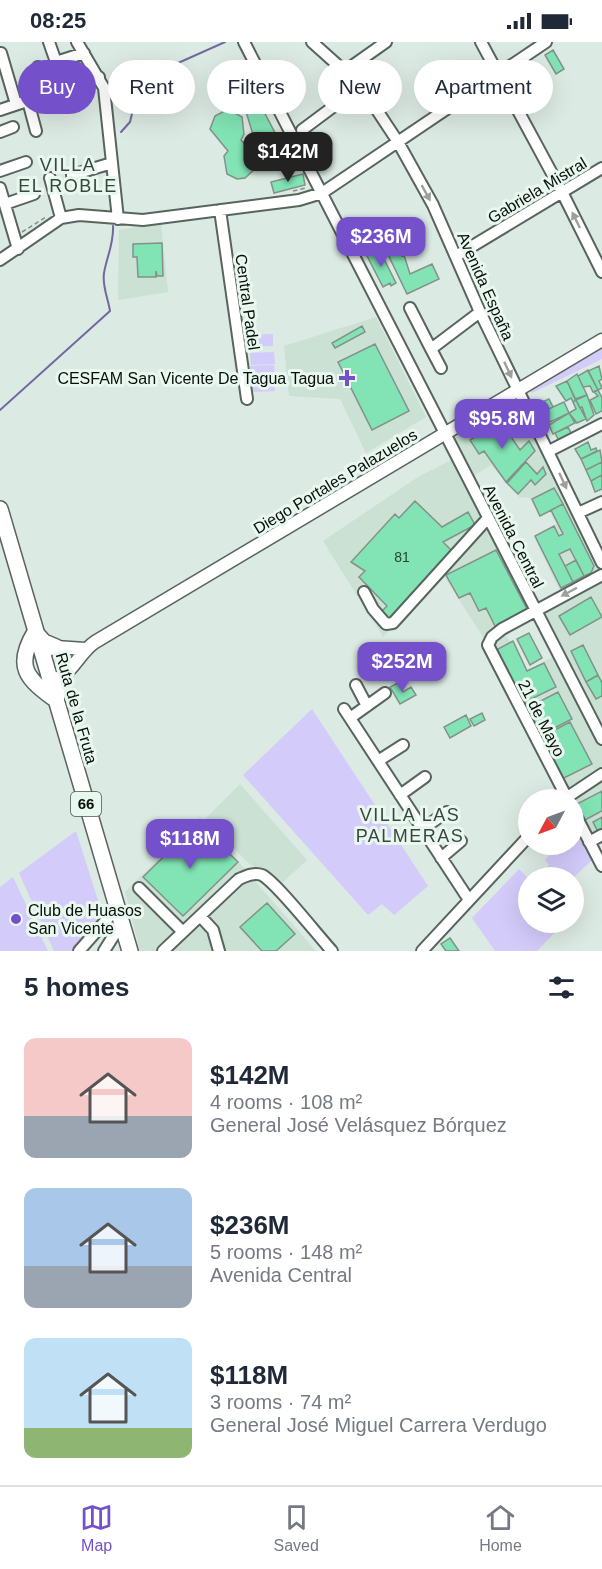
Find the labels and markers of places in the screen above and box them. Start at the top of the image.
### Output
pin: $142M [246,132,330,183]
pin: $236M [339,217,423,268]
marker: CESFAM San Vicente De Tagua Tagua [338,369,356,387]
place label: CESFAM San Vicente De Tagua Tagua [57,370,334,387]
pin: $95.8M [453,399,551,450]
pin: $252M [360,642,444,693]
pin: $118M [148,819,232,870]
place label: Club de Huasos San Vicente [28,902,142,937]
marker: Club de Huasos San Vicente [9,912,23,926]

